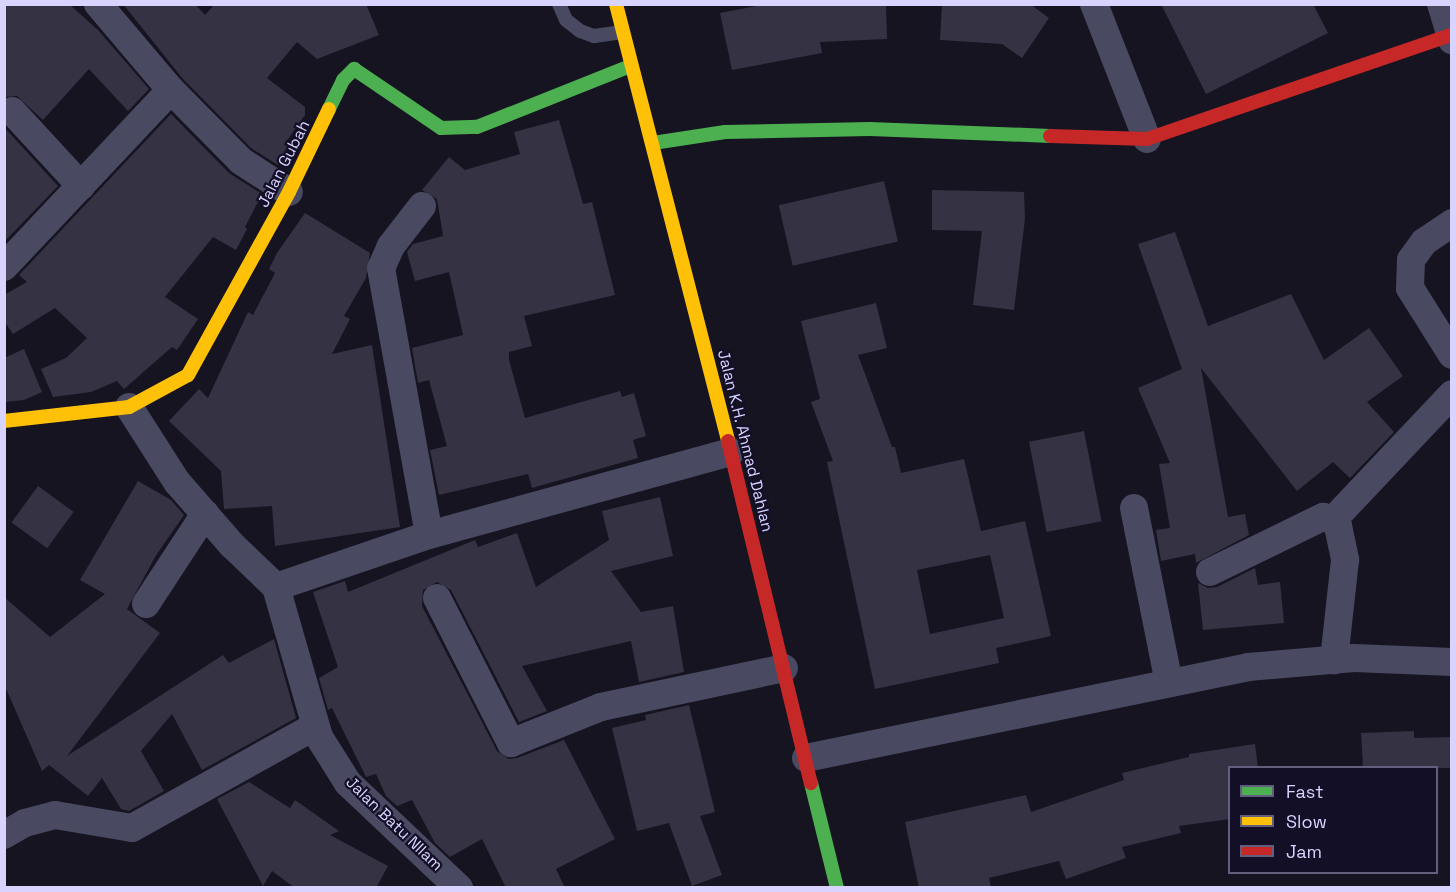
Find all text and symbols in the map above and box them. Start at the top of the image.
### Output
street label: Jalan Gubah [254,117,314,211]
street label: Jalan K.H. Ahmad Dahlan [713,348,777,534]
legend [1228,766,1438,874]
street label: Jalan Batu NIlam [342,773,446,875]
text: Fast [1286,780,1323,803]
text: Slow [1286,810,1327,833]
text: Jam [1286,840,1322,863]

